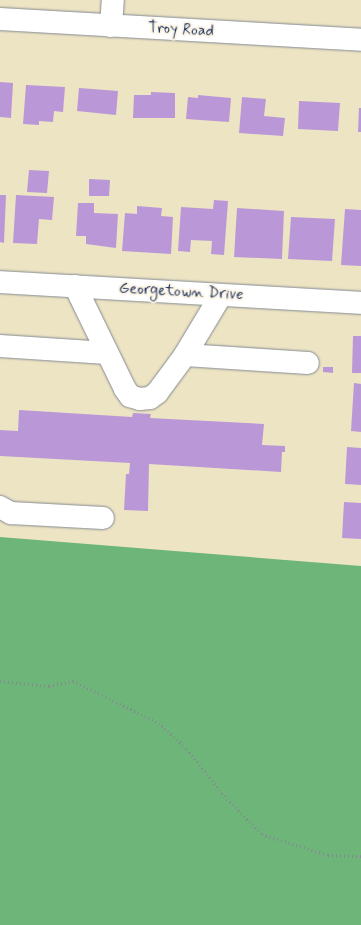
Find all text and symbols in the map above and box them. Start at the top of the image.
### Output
street label: Troy Road [148,19,214,41]
street label: Georgetown Drive [118,279,244,305]

